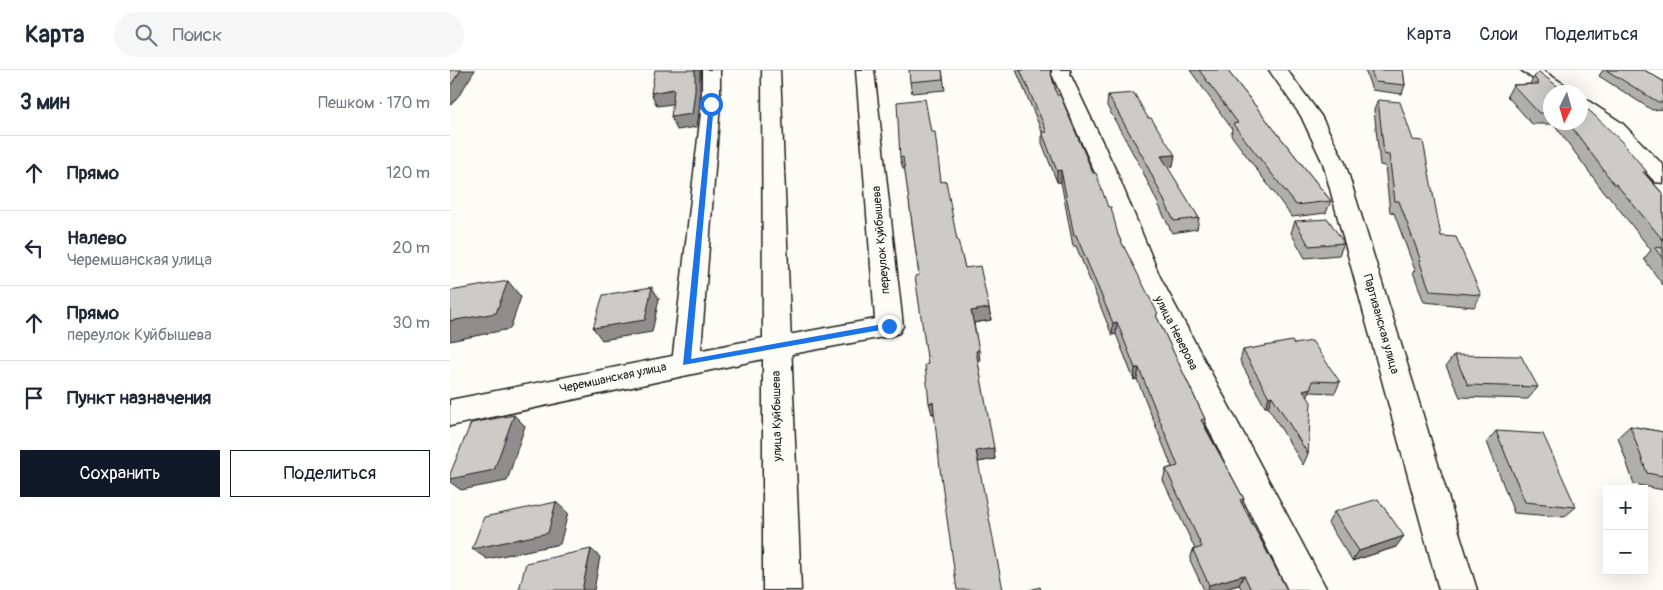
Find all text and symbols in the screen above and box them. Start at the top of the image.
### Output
search box [114,12,464,57]
text: Карта [25,20,84,49]
icon: search [132,21,160,49]
text: Поиск [172,23,222,47]
text: Карта [1407,23,1451,46]
text: Слои [1479,23,1517,46]
text: Поделиться [1545,23,1638,46]
north arrow [1543,85,1588,130]
text: 3 мин [20,89,70,116]
text: Пешком · 170 m [318,93,430,113]
route start [700,93,723,116]
icon: ahead [20,159,48,187]
text: Прямо [67,161,119,185]
text: 120 m [386,163,430,183]
street label: переулок Куйбышева [869,185,893,295]
text: Налево [67,226,127,250]
icon: left [20,234,48,262]
text: 20 m [392,238,430,258]
text: Черемшанская улица [67,250,212,270]
street label: Партизанская улица [1360,272,1403,376]
street label: улица Неверова [1150,292,1201,373]
text: Прямо [67,301,119,325]
icon: ahead [20,309,48,337]
text: 30 m [392,313,430,333]
route end [878,315,901,338]
text: переулок Куйбышева [67,325,212,345]
street label: Черемшанская улица [558,359,668,397]
street label: улица Куйбышева [769,370,785,463]
icon: arrive [20,384,48,412]
text: Пункт назначения [67,386,211,410]
button: Сохранить [20,450,220,497]
button: Поделиться [230,450,430,497]
map controls [1603,485,1648,575]
button: + [1603,485,1648,530]
button: − [1603,530,1648,575]

